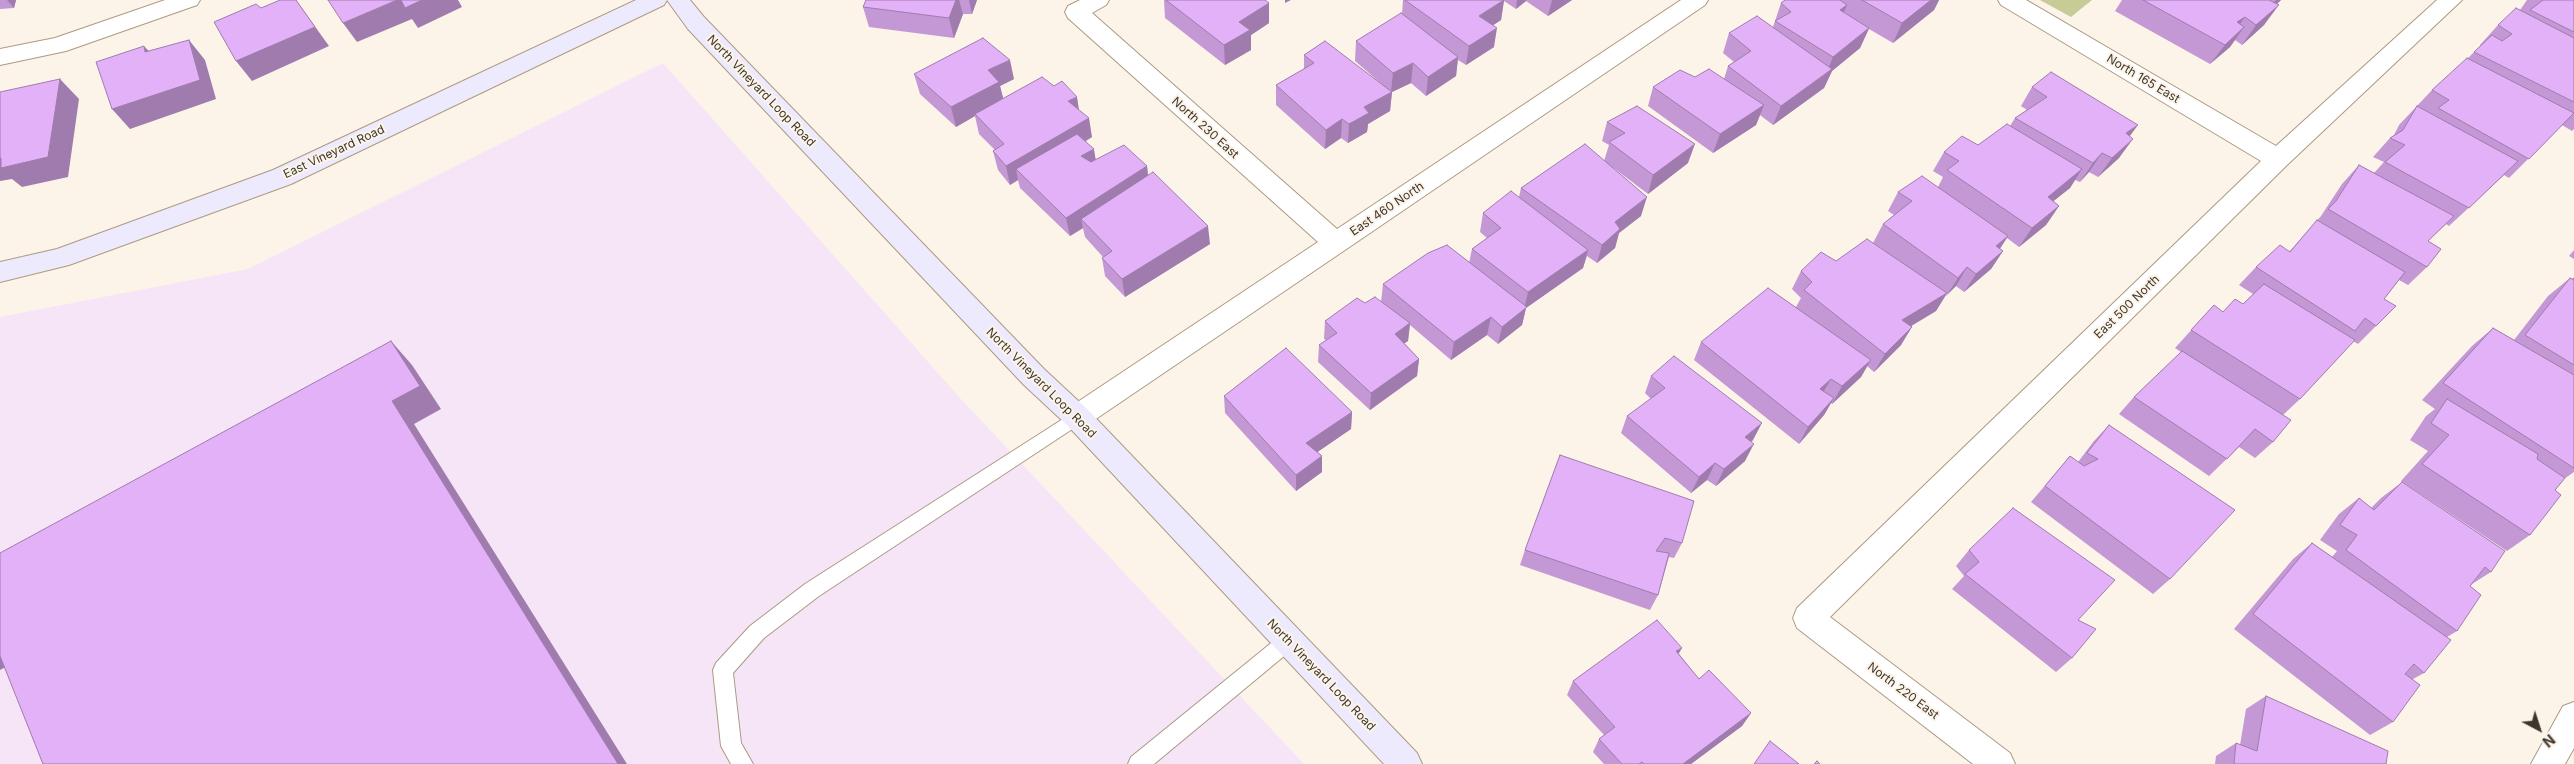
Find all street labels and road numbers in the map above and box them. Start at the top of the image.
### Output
street label: North Vineyard Loop Road [704,32,818,150]
street label: North 165 East [2104,52,2182,106]
street label: North 230 East [1169,94,1241,162]
street label: East Vineyard Road [281,122,387,182]
street label: East 460 North [1347,179,1427,239]
street label: East 500 North [2091,272,2163,342]
street label: North Vineyard Loop Road [983,325,1099,441]
street label: North Vineyard Loop Road [1264,616,1378,734]
street label: North 220 East [1865,660,1941,722]

